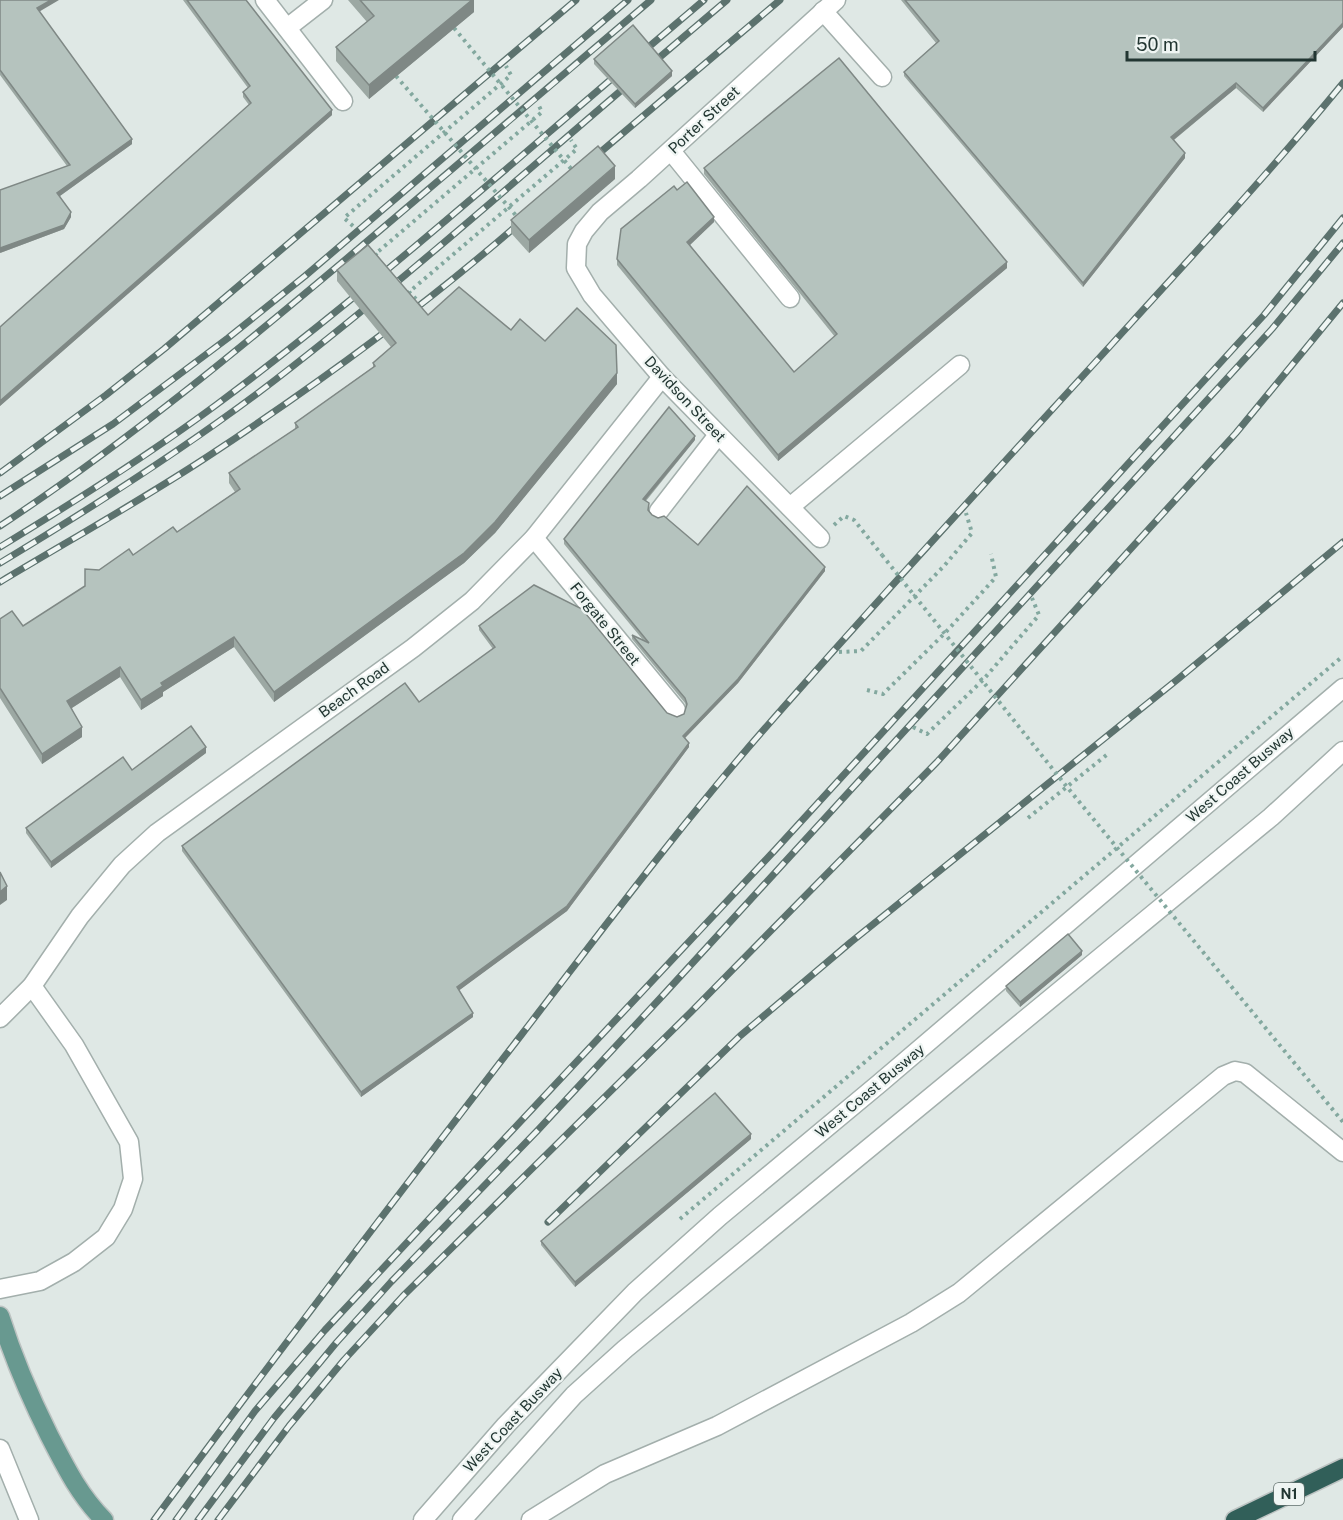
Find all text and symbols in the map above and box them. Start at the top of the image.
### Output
scale bar [1127,24,1314,62]
text: 50 m [1136,34,1179,55]
street label: Porter Street [665,82,743,157]
street label: Davidson Street [641,352,729,445]
street label: Forgate Street [567,579,644,669]
street label: Beach Road [315,658,392,721]
street label: West Coast Busway [1183,723,1297,826]
street label: West Coast Busway [812,1040,928,1141]
street label: West Coast Busway [460,1364,565,1475]
road number: N1 [1274,1483,1304,1505]

